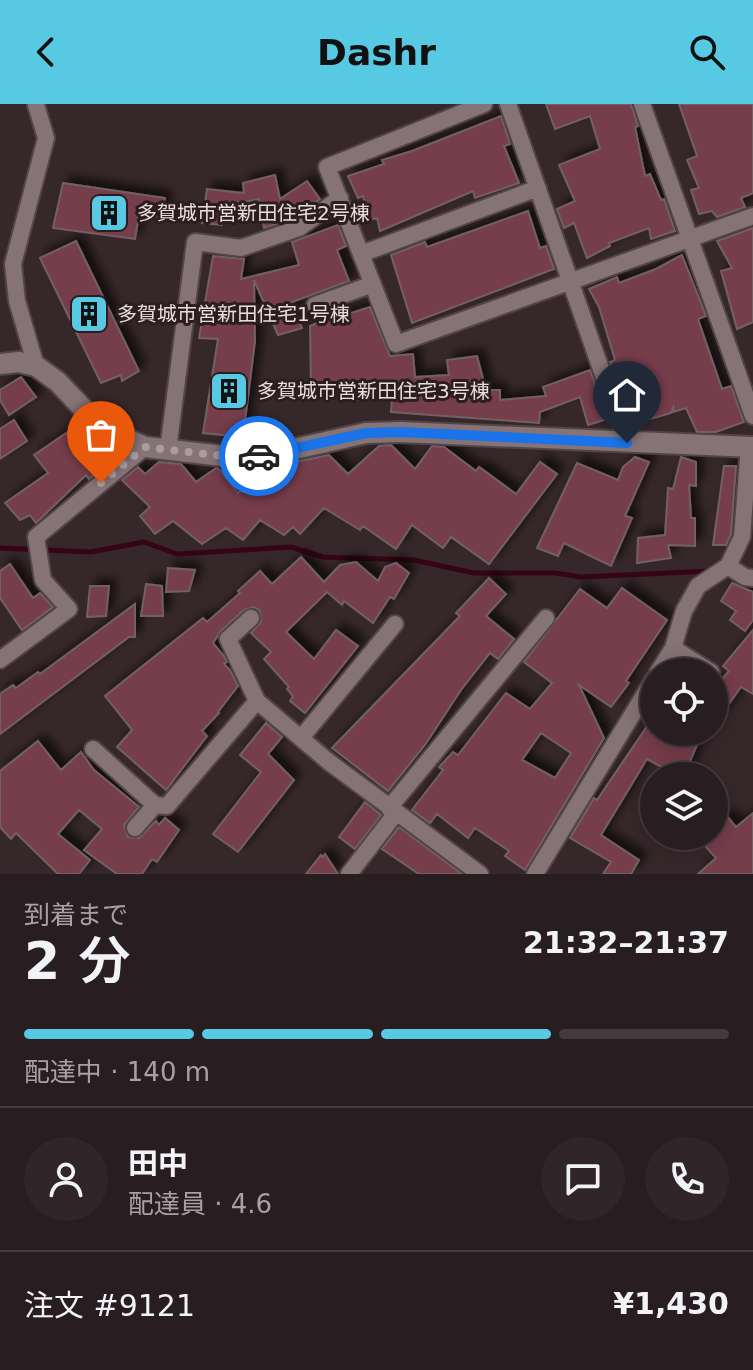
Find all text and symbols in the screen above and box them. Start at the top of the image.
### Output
icon: back [24,30,68,74]
icon: search [685,30,729,74]
text: Dashr [317,32,436,73]
building icon: 多賀城市営新田住宅2号棟 [88,192,130,234]
place label: 多賀城市営新田住宅2号棟 [137,201,370,225]
building icon: 多賀城市営新田住宅1号棟 [68,293,110,335]
place label: 多賀城市営新田住宅1号棟 [117,302,350,326]
pin [593,361,661,443]
building icon: 多賀城市営新田住宅3号棟 [208,370,250,412]
icon: home [605,373,649,417]
place label: 多賀城市営新田住宅3号棟 [257,379,490,403]
pin [67,401,135,483]
icon: bag [79,413,123,457]
courier [219,416,299,496]
icon: car [237,434,281,478]
map controls [640,658,728,850]
button: locate [640,658,728,746]
button: layers [640,762,728,850]
text: 到着まで [24,900,128,930]
text: 21:32–21:37 [523,925,729,960]
text: 2 分 [24,931,130,991]
text: 配達中 · 140 m [24,1057,210,1087]
button: person [24,1137,108,1221]
button: chat [541,1137,625,1221]
button: phone [645,1137,729,1221]
text: 田中 [128,1146,188,1181]
text: 配達員 · 4.6 [128,1189,272,1219]
text: ¥1,430 [613,1286,729,1321]
text: 注文 #9121 [24,1288,195,1323]

